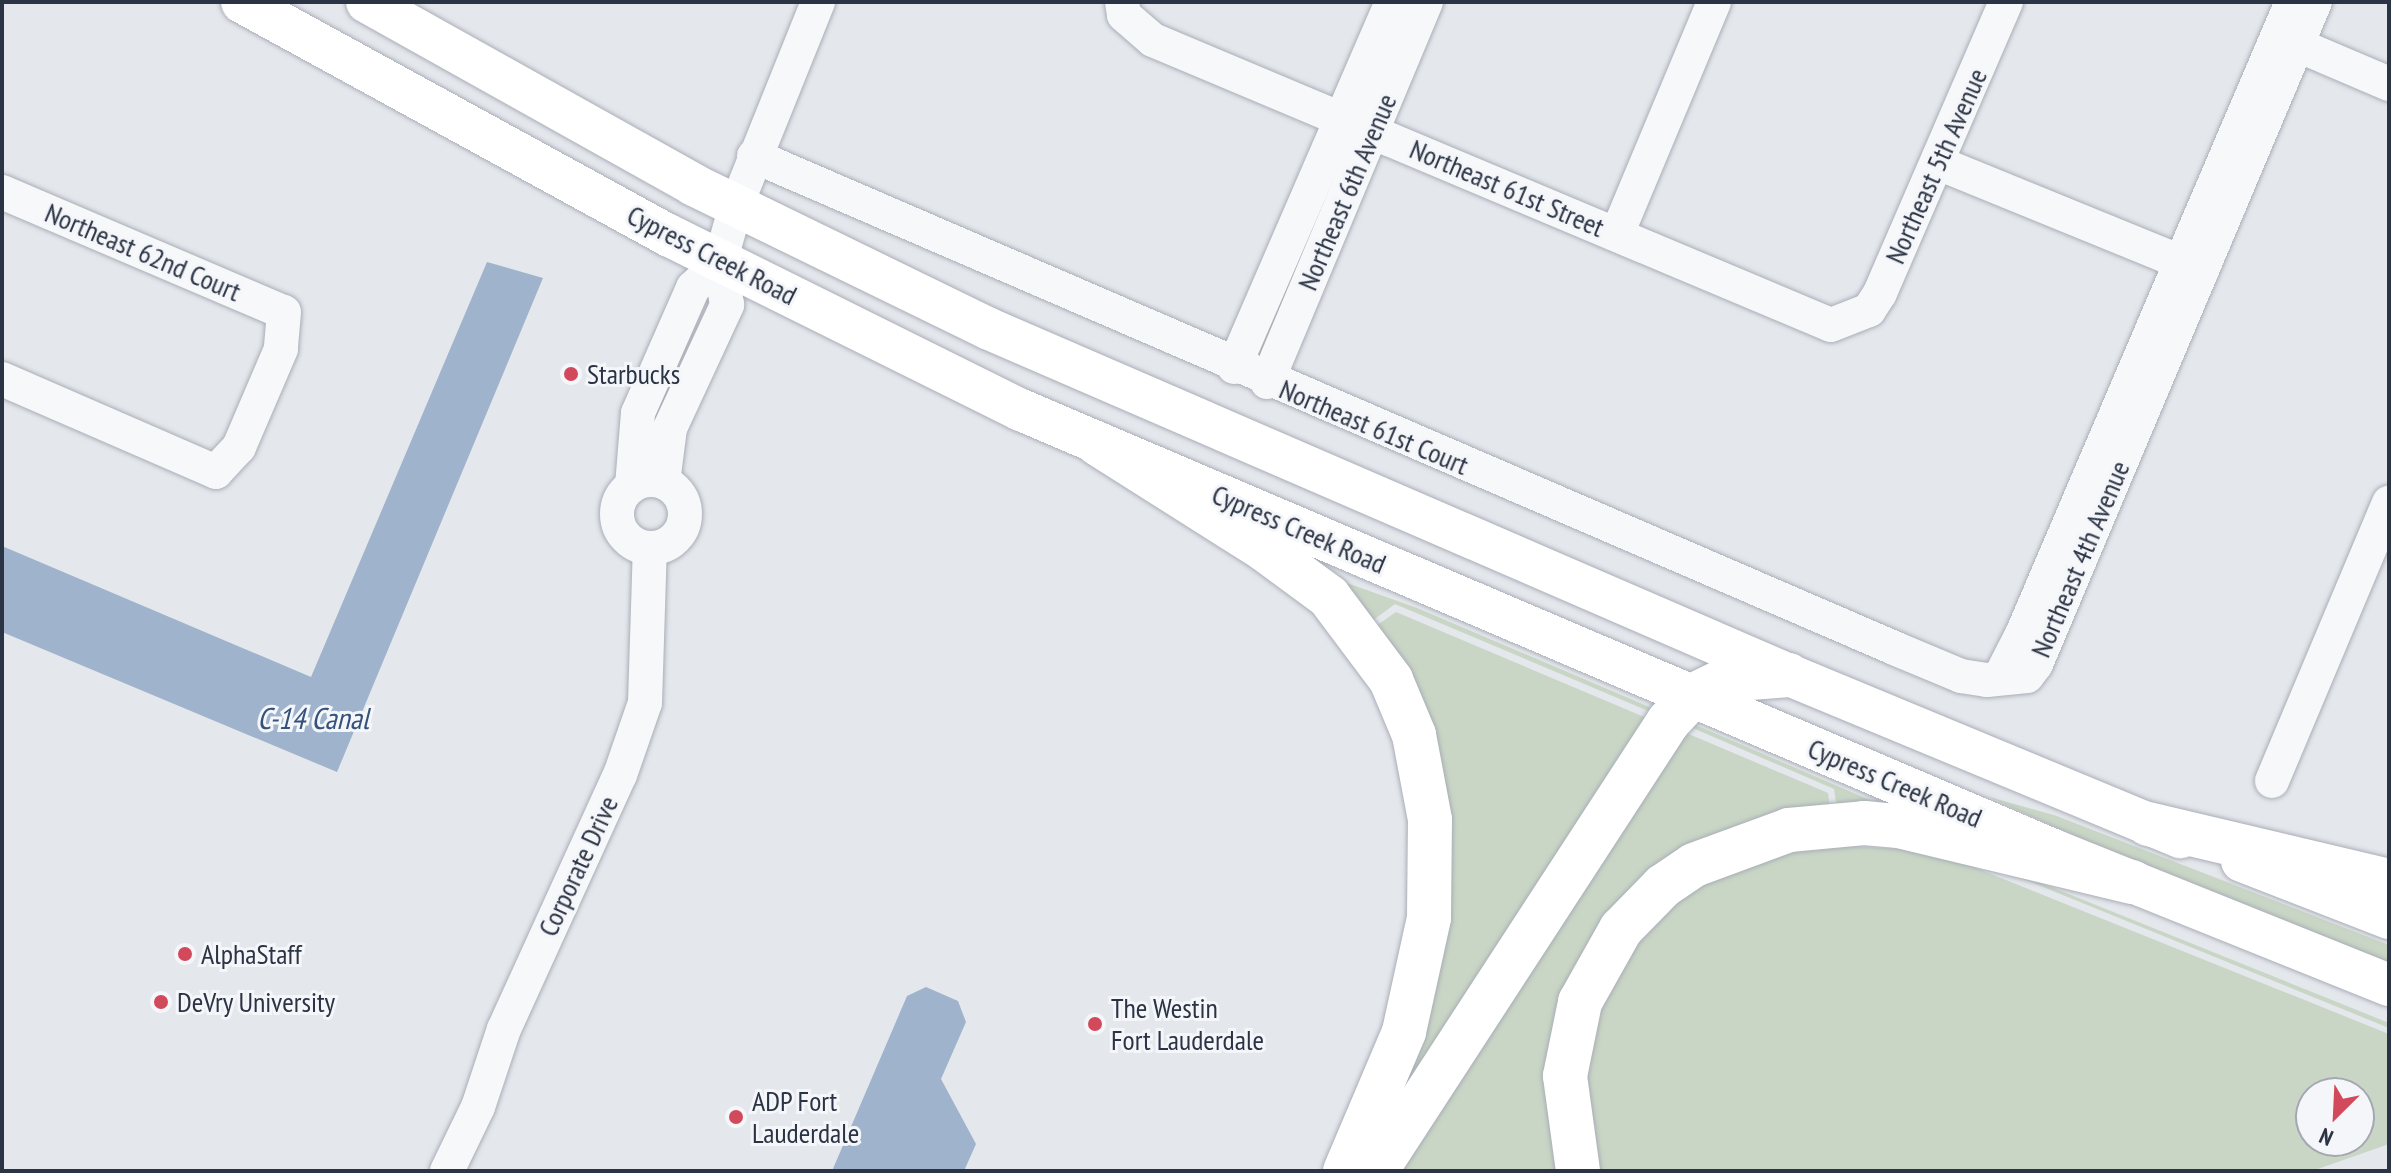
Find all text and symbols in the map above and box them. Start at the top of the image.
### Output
street label: Northeast 5th Avenue [1878,63,1994,269]
street label: Northeast 6th Avenue [1290,88,1404,296]
street label: Northeast 61st Street [1405,132,1609,244]
street label: Northeast 62nd Court [40,196,246,308]
street label: Cypress Creek Road [621,198,803,312]
place label: Starbucks [587,357,680,391]
marker: Starbucks [562,365,580,383]
street label: Northeast 61st Court [1274,372,1474,482]
street label: Northeast 4th Avenue [2023,455,2137,663]
street label: Cypress Creek Road [1207,477,1391,581]
water label: C-14 Canal [257,700,369,736]
street label: Cypress Creek Road [1803,731,1987,835]
street label: Corporate Drive [531,791,625,941]
place label: AlphaStaff [201,937,302,971]
marker: AlphaStaff [176,945,194,963]
place label: DeVry University [177,985,336,1019]
place label: The Westin Fort Lauderdale [1111,991,1264,1057]
marker: DeVry University [152,993,170,1011]
marker: The Westin Fort Lauderdale [1086,1015,1104,1033]
north arrow [2295,1077,2375,1157]
place label: ADP Fort Lauderdale [752,1084,859,1150]
marker: ADP Fort Lauderdale [727,1108,745,1126]
text: N [2315,1122,2337,1152]

